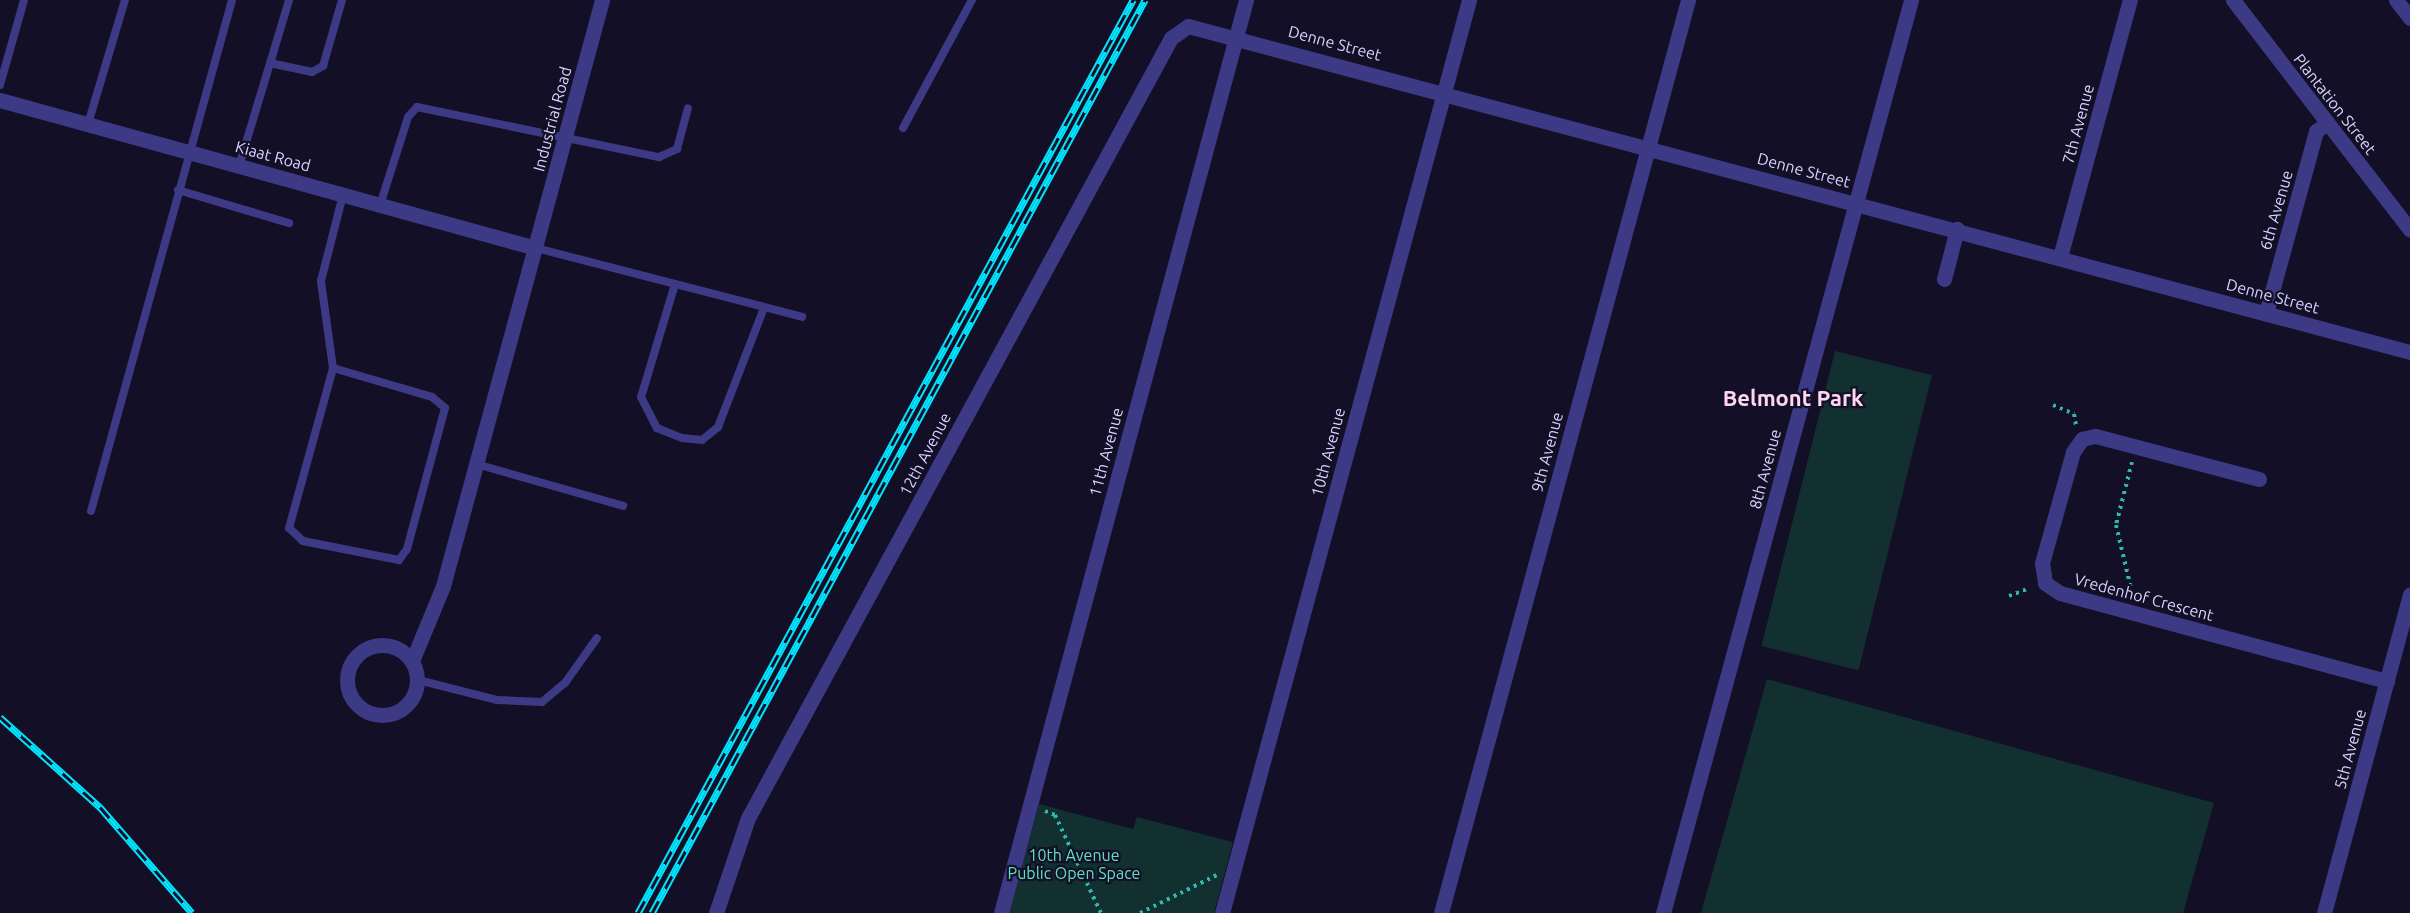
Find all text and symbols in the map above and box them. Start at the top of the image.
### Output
street label: Denne Street [1286,21,1384,65]
street label: Plantation Street [2290,50,2380,158]
street label: Industrial Road [529,64,575,174]
street label: 7th Avenue [2058,82,2098,166]
street label: Kiaat Road [233,137,313,175]
street label: Denne Street [1755,148,1853,192]
street label: 6th Avenue [2255,168,2297,252]
street label: Denne Street [2224,274,2322,318]
district label: Belmont Park [1723,385,1863,411]
street label: 11th Avenue [1085,406,1127,498]
street label: 10th Avenue [1307,406,1349,498]
street label: 12th Avenue [895,409,955,499]
street label: 9th Avenue [1527,410,1567,494]
street label: 8th Avenue [1745,427,1785,511]
street label: Vredenhof Crescent [2072,569,2216,625]
street label: 5th Avenue [2330,707,2370,791]
park label: 10th Avenue Public Open Space [1008,845,1140,883]

